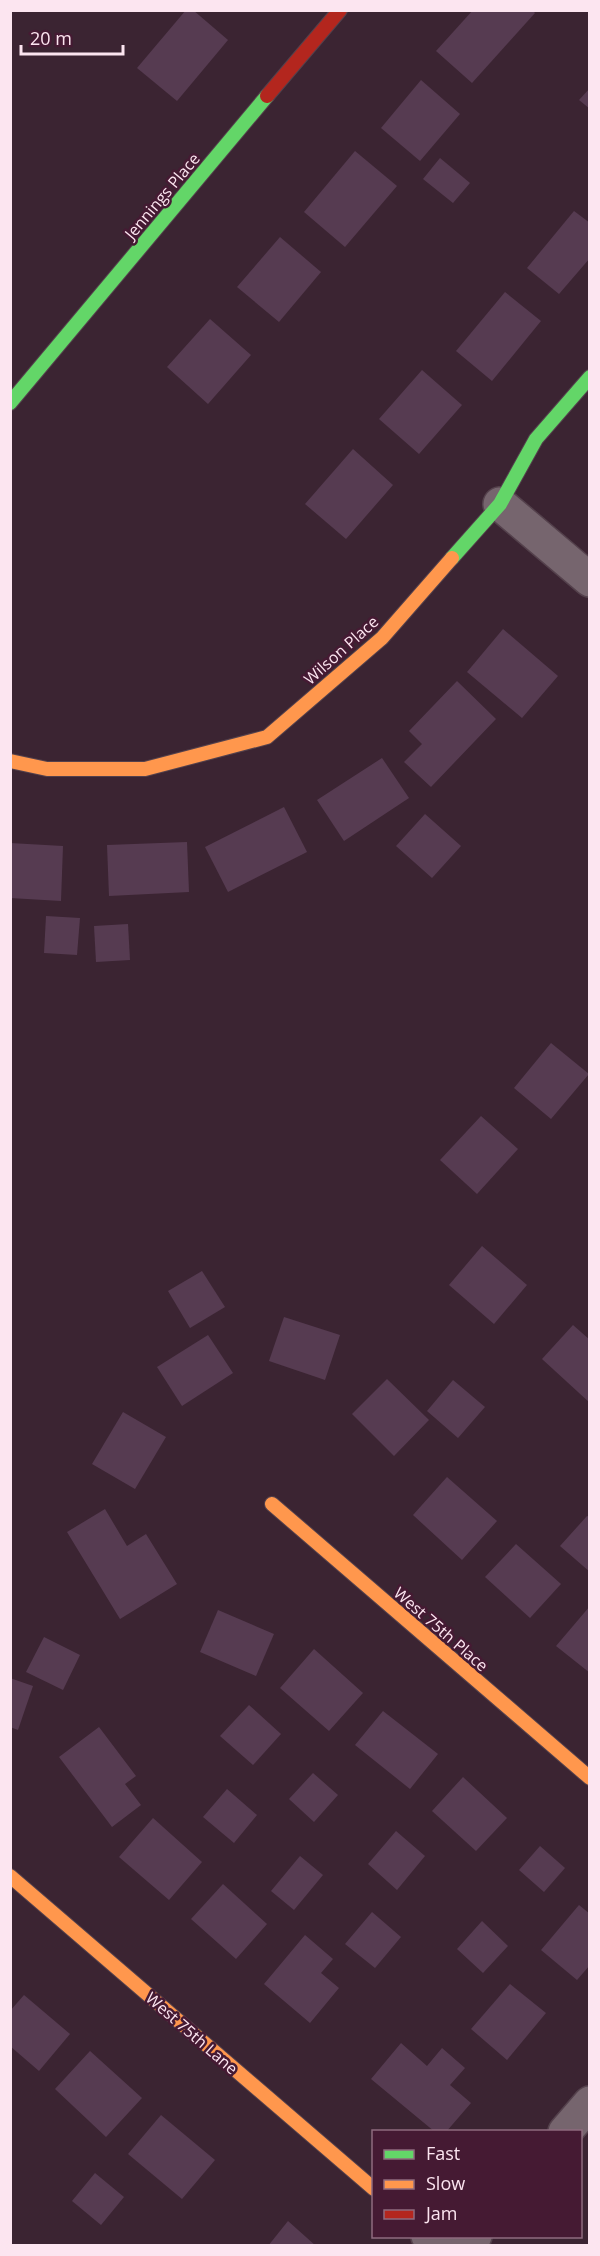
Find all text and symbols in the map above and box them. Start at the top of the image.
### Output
scale bar [21,18,123,56]
text: 20 m [30,26,72,50]
street label: Jennings Place [118,148,205,245]
street label: Wilson Place [299,611,383,689]
street label: West 75th Place [389,1582,493,1676]
street label: West 75th Lane [141,1987,243,2079]
legend [372,2130,582,2238]
text: Fast [426,2141,460,2165]
text: Slow [426,2171,465,2195]
text: Jam [424,2201,458,2225]

